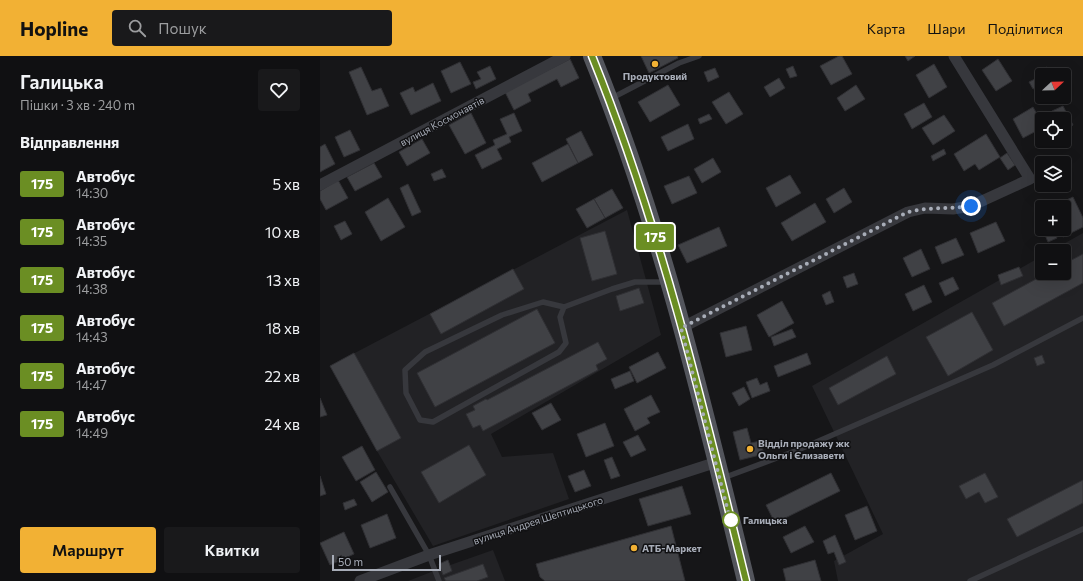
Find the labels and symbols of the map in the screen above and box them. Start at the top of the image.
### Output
marker: Продуктовий [650,59,660,69]
north arrow [1035,68,1071,104]
place label: Продуктовий [623,70,687,82]
street label: вулиця Космонавтів [398,94,486,148]
your location [961,196,981,216]
line badge: 175 [632,224,678,250]
place label: Відділ продажу жк Ольги і Єлизавети [758,437,850,461]
marker: Відділ продажу жк Ольги і Єлизавети [745,444,755,454]
street label: вулиця Андрея Шептицького [472,493,604,547]
marker: Галицька [722,511,740,529]
place label: Галицька [743,514,787,526]
place label: ATБ-Маркет [642,542,702,554]
marker: ATБ-Маркет [629,543,639,553]
scale bar [332,553,441,572]

